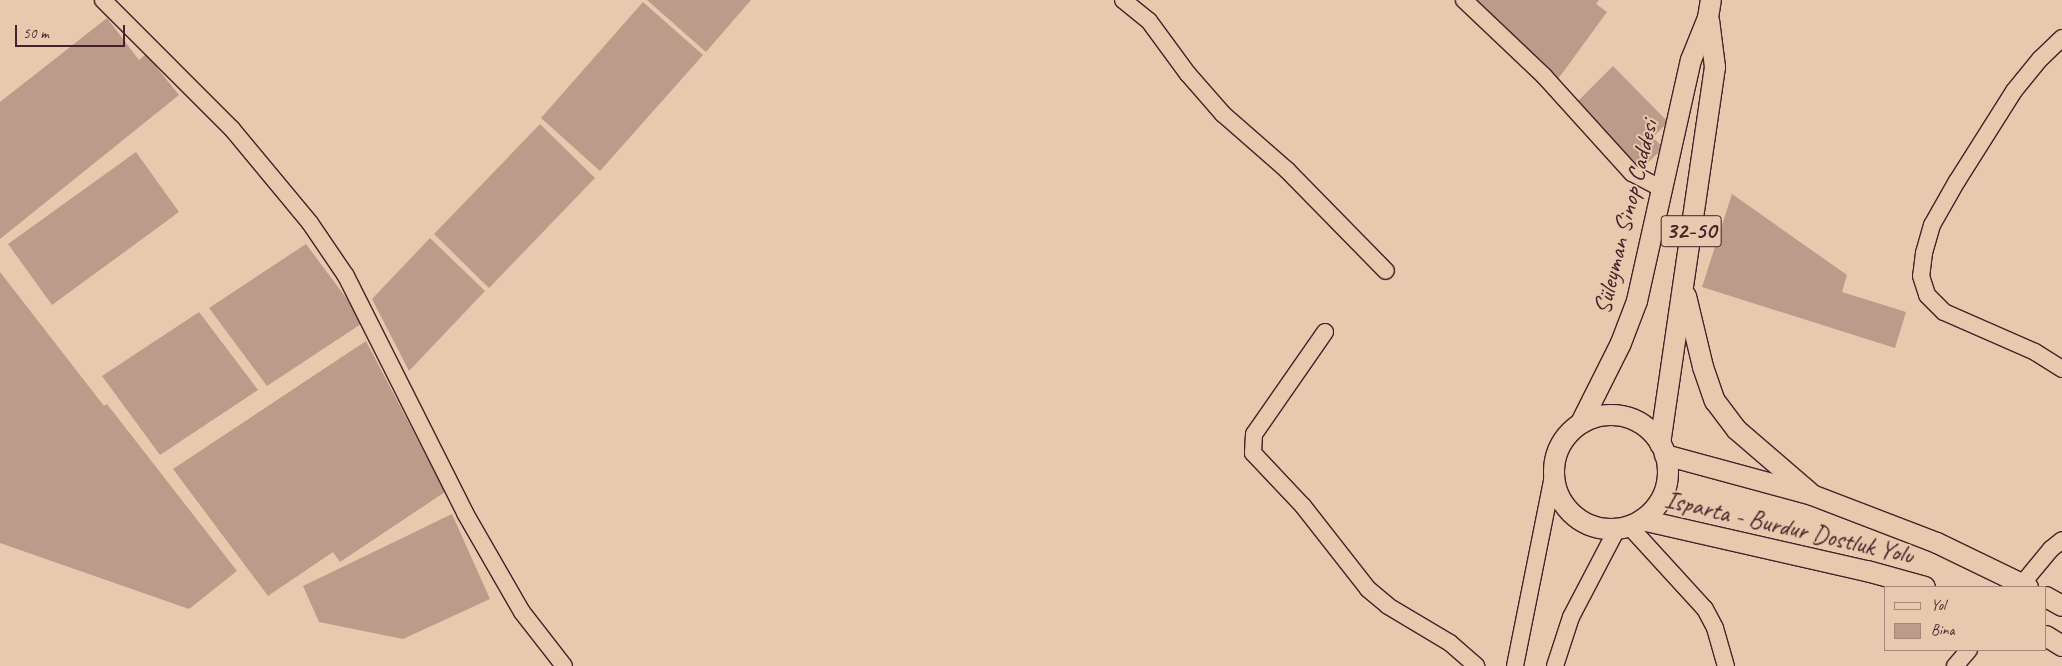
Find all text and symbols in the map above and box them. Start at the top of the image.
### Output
scale bar [18,15,128,47]
text: 50 m [23,24,49,43]
street label: Süleyman Sinop Caddesi [1587,116,1665,318]
road number: 32-50 [1660,210,1722,252]
street label: Isparta - Burdur Dostluk Yolu [1662,485,1916,571]
legend [1884,586,2047,651]
text: Yol [1931,596,1946,615]
text: Bina [1931,621,1955,640]

